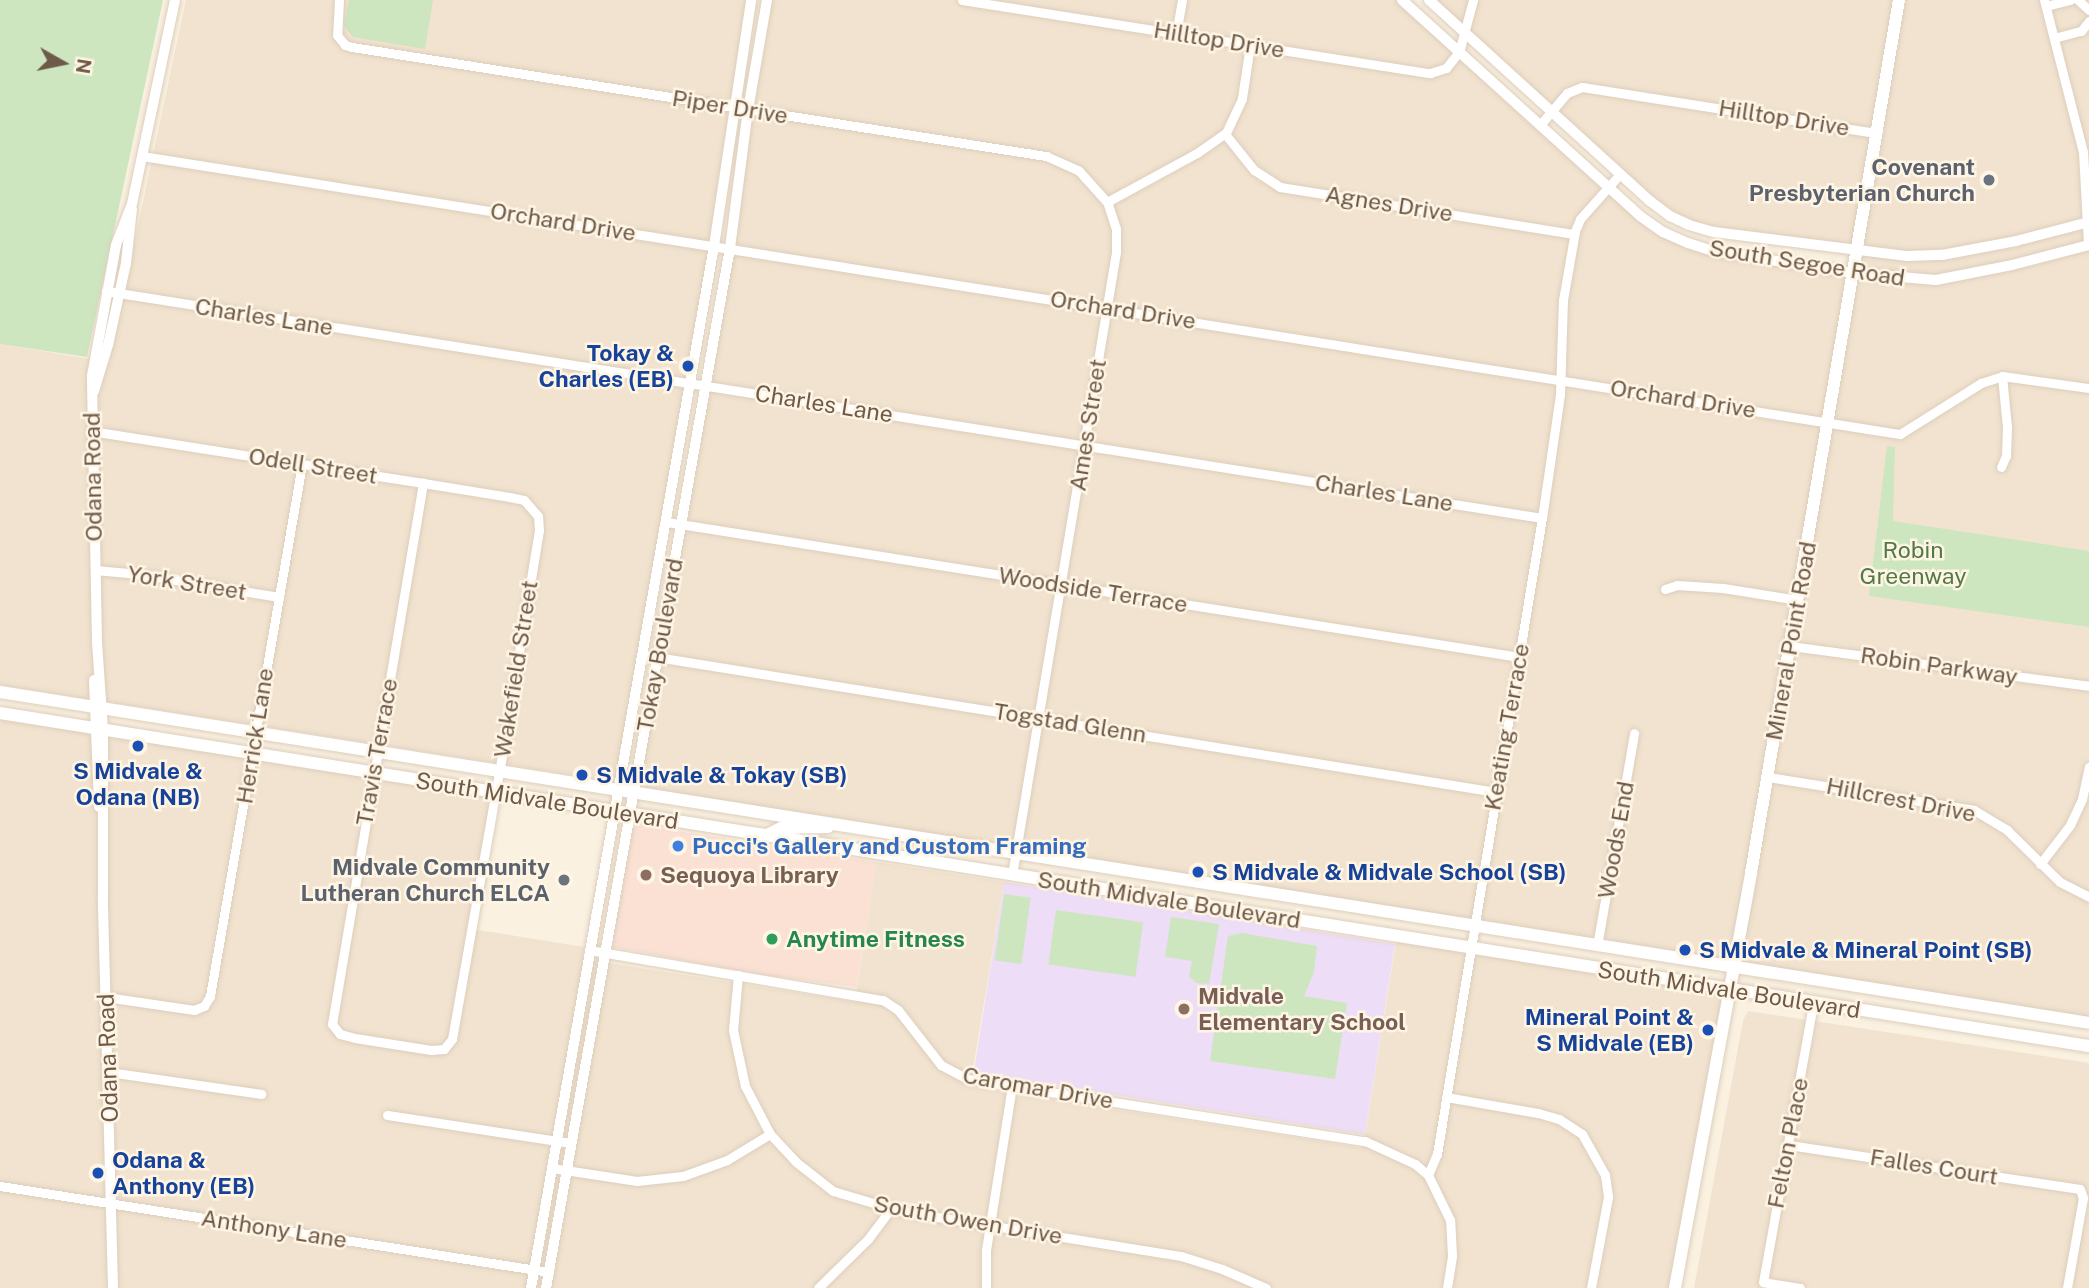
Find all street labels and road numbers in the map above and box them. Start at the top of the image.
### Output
street label: Hilltop Drive [1152,16,1286,64]
street label: Piper Drive [670,84,790,130]
street label: Hilltop Drive [1717,94,1851,142]
street label: Agnes Drive [1323,180,1455,228]
street label: Orchard Drive [488,197,638,247]
street label: South Segoe Road [1707,234,1907,292]
street label: Orchard Drive [1048,285,1198,335]
street label: Charles Lane [193,292,335,342]
street label: Ames Street [1064,357,1112,493]
street label: Orchard Drive [1608,374,1758,424]
street label: Charles Lane [753,379,895,429]
street label: Odana Road [78,412,108,542]
street label: Odell Street [247,442,379,490]
street label: Charles Lane [1313,468,1455,518]
street label: Mineral Point Road [1760,539,1822,743]
street label: Tokay Boulevard [631,556,689,734]
street label: York Street [125,560,249,606]
street label: Woodside Terrace [996,561,1190,619]
street label: Wakefield Street [488,578,544,760]
street label: Keating Terrace [1479,641,1535,813]
street label: Robin Parkway [1859,641,2019,691]
street label: Herrick Lane [231,666,279,806]
street label: Travis Terrace [350,676,404,828]
street label: Togstad Glenn [992,697,1148,749]
street label: South Midvale Boulevard [413,767,681,835]
street label: Hillcrest Drive [1824,772,1978,828]
street label: Woods End [1592,779,1640,901]
street label: South Midvale Boulevard [1035,866,1303,934]
street label: South Midvale Boulevard [1595,956,1863,1024]
street label: Odana Road [92,993,124,1123]
street label: Caromar Drive [961,1061,1115,1115]
street label: Felton Place [1762,1075,1814,1211]
street label: Falles Court [1868,1143,2000,1191]
street label: South Owen Drive [872,1190,1064,1250]
street label: Anthony Lane [199,1204,349,1254]

